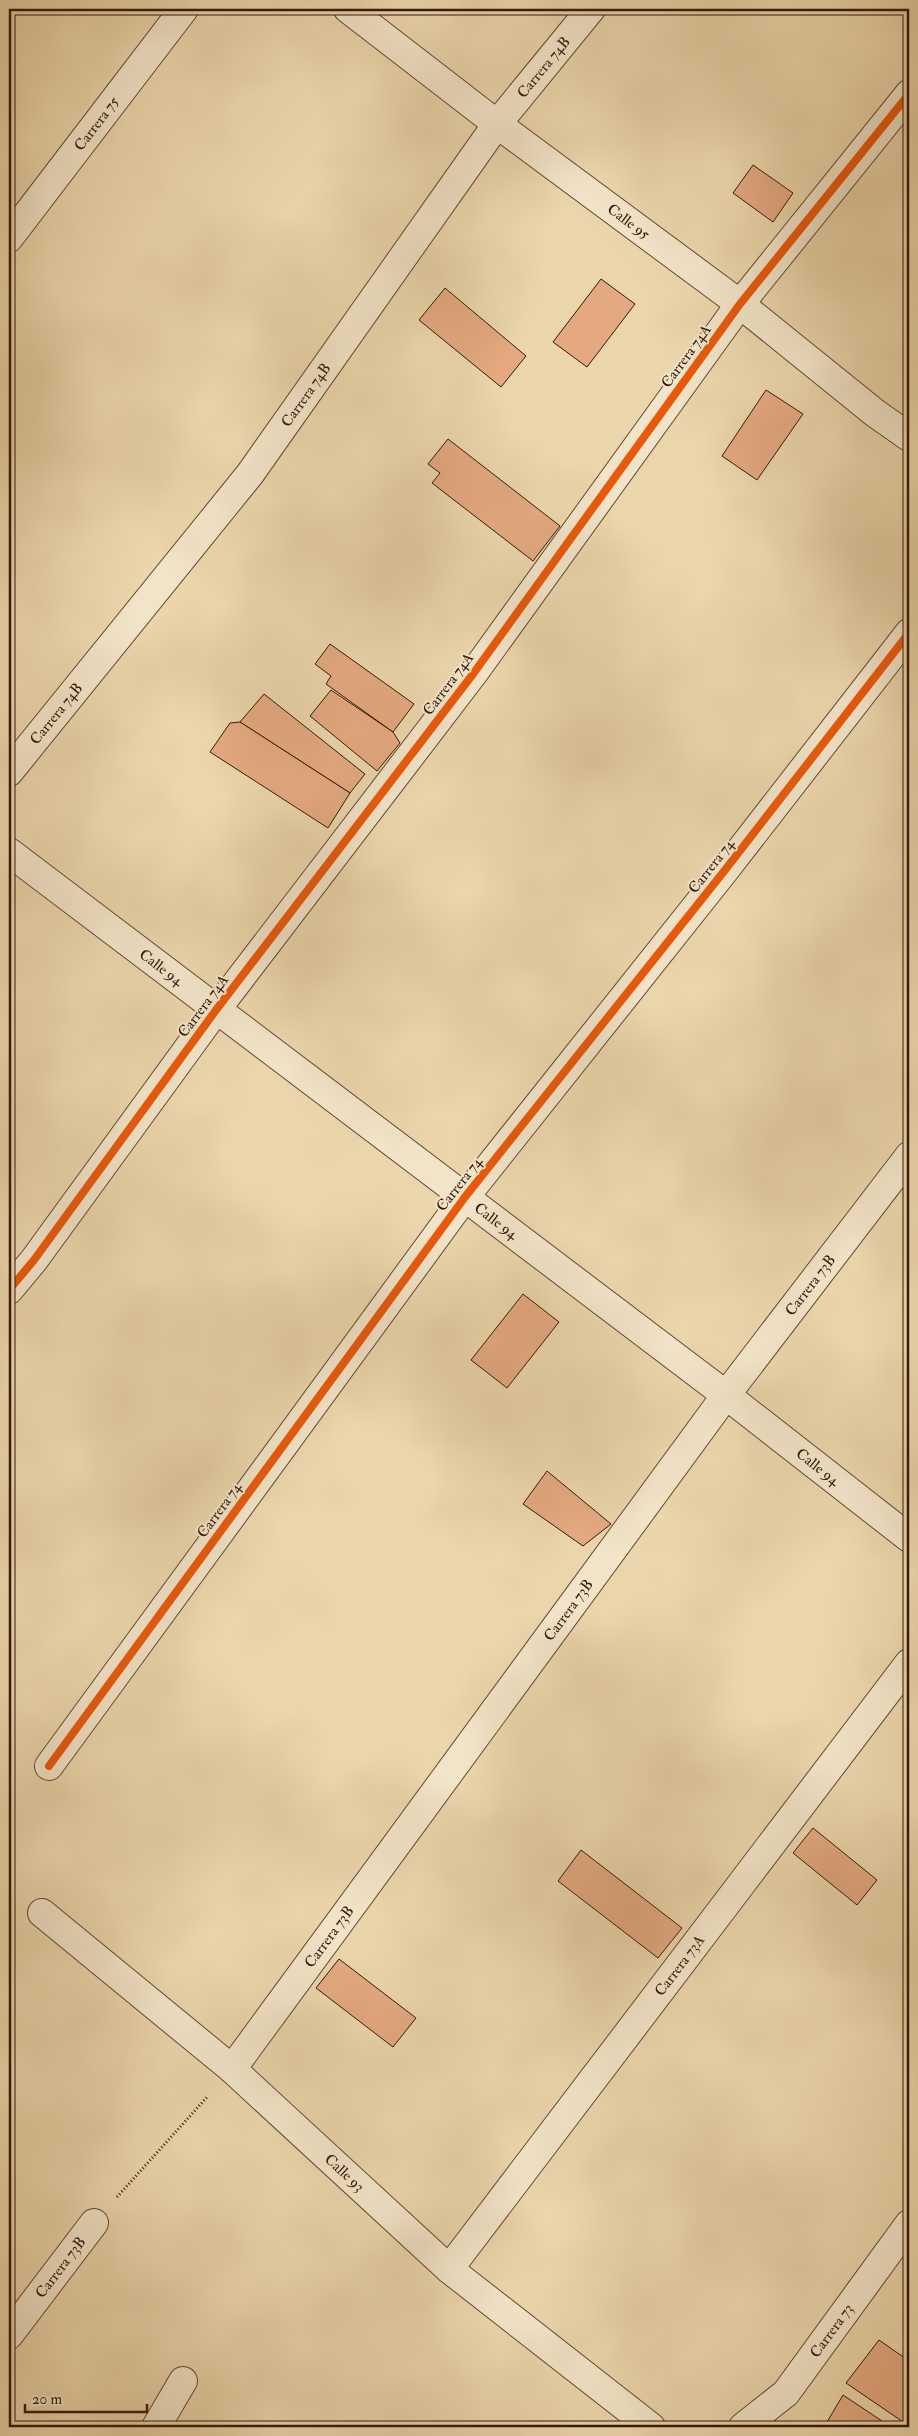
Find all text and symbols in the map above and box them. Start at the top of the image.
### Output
street label: Carrera 74B [513,33,575,102]
street label: Carrera 75 [70,93,124,155]
street label: Calle 95 [603,200,654,244]
street label: Carrera 74A [657,321,716,392]
street label: Carrera 74B [277,360,335,431]
street label: Carrera 74A [419,649,478,719]
street label: Carrera 74B [26,679,87,749]
street label: Carrera 74 [684,835,739,897]
street label: Calle 94 [135,945,187,991]
street label: Carrera 74A [174,971,233,1041]
street label: Carrera 74 [432,1153,487,1215]
street label: Calle 94 [470,1199,522,1244]
street label: Carrera 73B [781,1251,840,1320]
street label: Calle 94 [792,1444,844,1491]
street label: Carrera 74 [193,1478,246,1542]
street label: Carrera 73B [540,1576,598,1645]
street label: Carrera 73B [300,1902,358,1972]
street label: Carrera 73A [651,1931,709,2000]
street label: Calle 93 [320,2150,368,2196]
street label: Carrera 73B [31,2233,90,2302]
street label: Carrera 73 [806,2300,858,2362]
scale bar [25,2381,148,2413]
text: 20 m [32,2390,62,2409]

